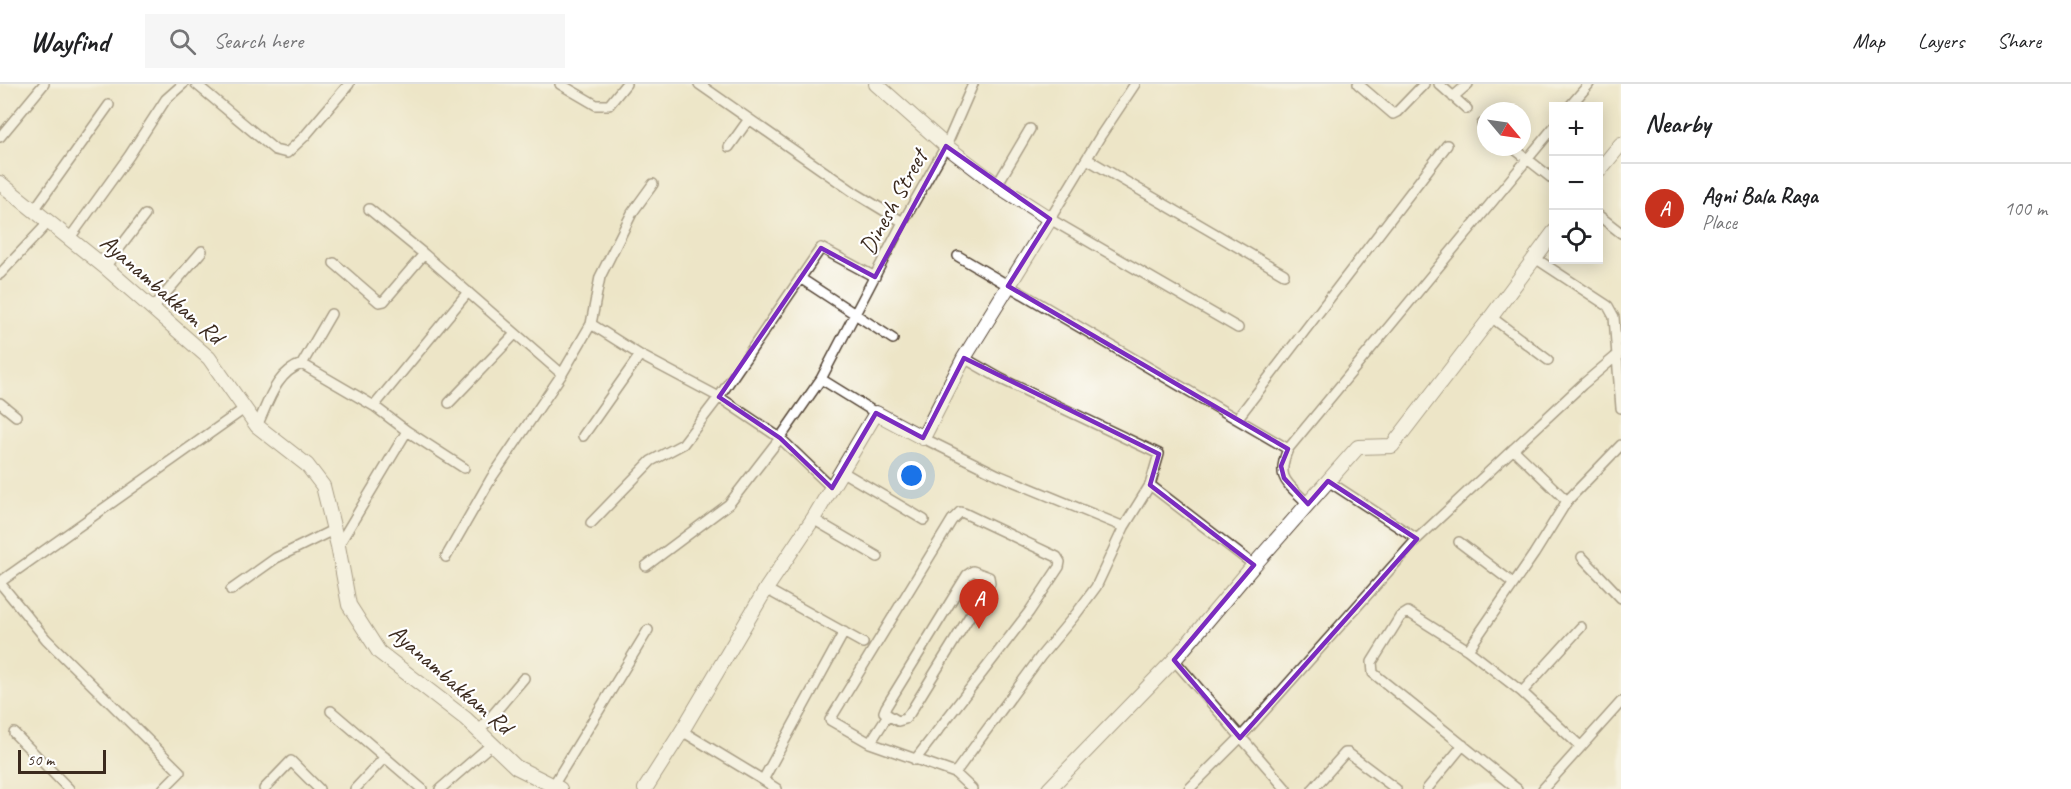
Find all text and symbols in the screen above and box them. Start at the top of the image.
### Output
search box [145,14,565,68]
text: Wayfind [30,24,109,59]
icon: search [166,25,199,58]
text: Search here [214,27,303,55]
text: Map [1852,28,1885,54]
text: Layers [1918,28,1964,54]
text: Share [1997,28,2041,54]
north arrow [1477,102,1531,156]
map controls [1549,102,1603,264]
button: + [1549,102,1603,156]
text: Nearby [1645,107,1710,140]
street label: Dinesh Street [852,142,935,259]
button: − [1549,156,1603,210]
text: Agni Bala Raga [1702,182,1818,210]
text: A [1659,196,1670,221]
text: 100 m [2004,196,2047,221]
button: locate [1549,210,1603,264]
text: Place [1702,210,1737,235]
street label: Ayanambakkam Rd [94,227,233,353]
your location [897,461,926,490]
pin: A [960,580,998,629]
street label: Ayanambakkam Rd [383,617,522,743]
scale bar [18,747,106,774]
text: 50 m [27,750,54,770]

